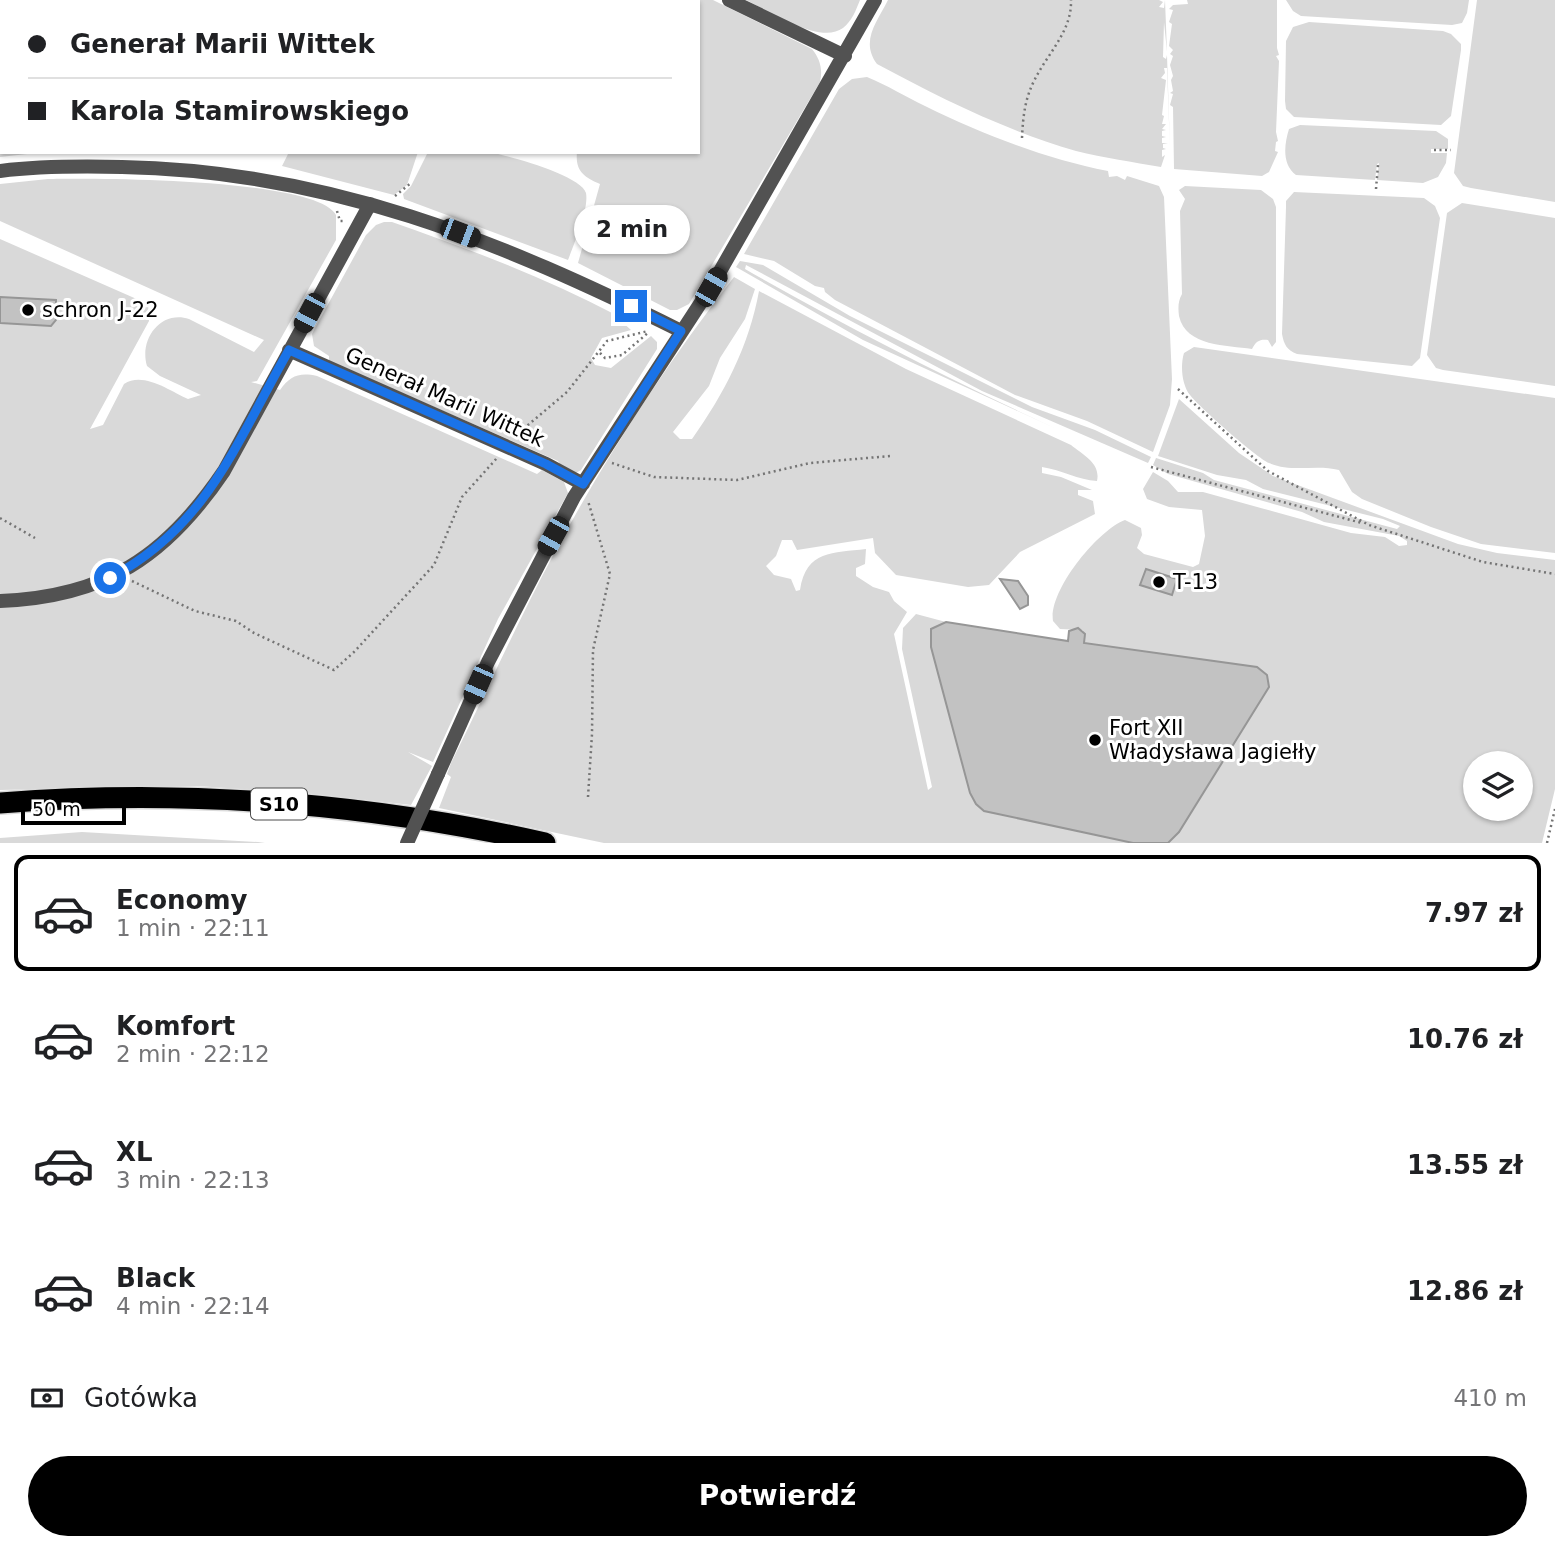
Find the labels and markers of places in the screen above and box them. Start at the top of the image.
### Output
place label: schron J-22 [42,298,159,322]
marker: schron J-22 [20,302,36,318]
place label: T-13 [1172,570,1218,594]
marker: T-13 [1151,574,1167,590]
place label: Fort XII Władysława Jagiełły [1109,716,1316,764]
marker: Fort XII Władysława Jagiełły [1087,732,1103,748]

